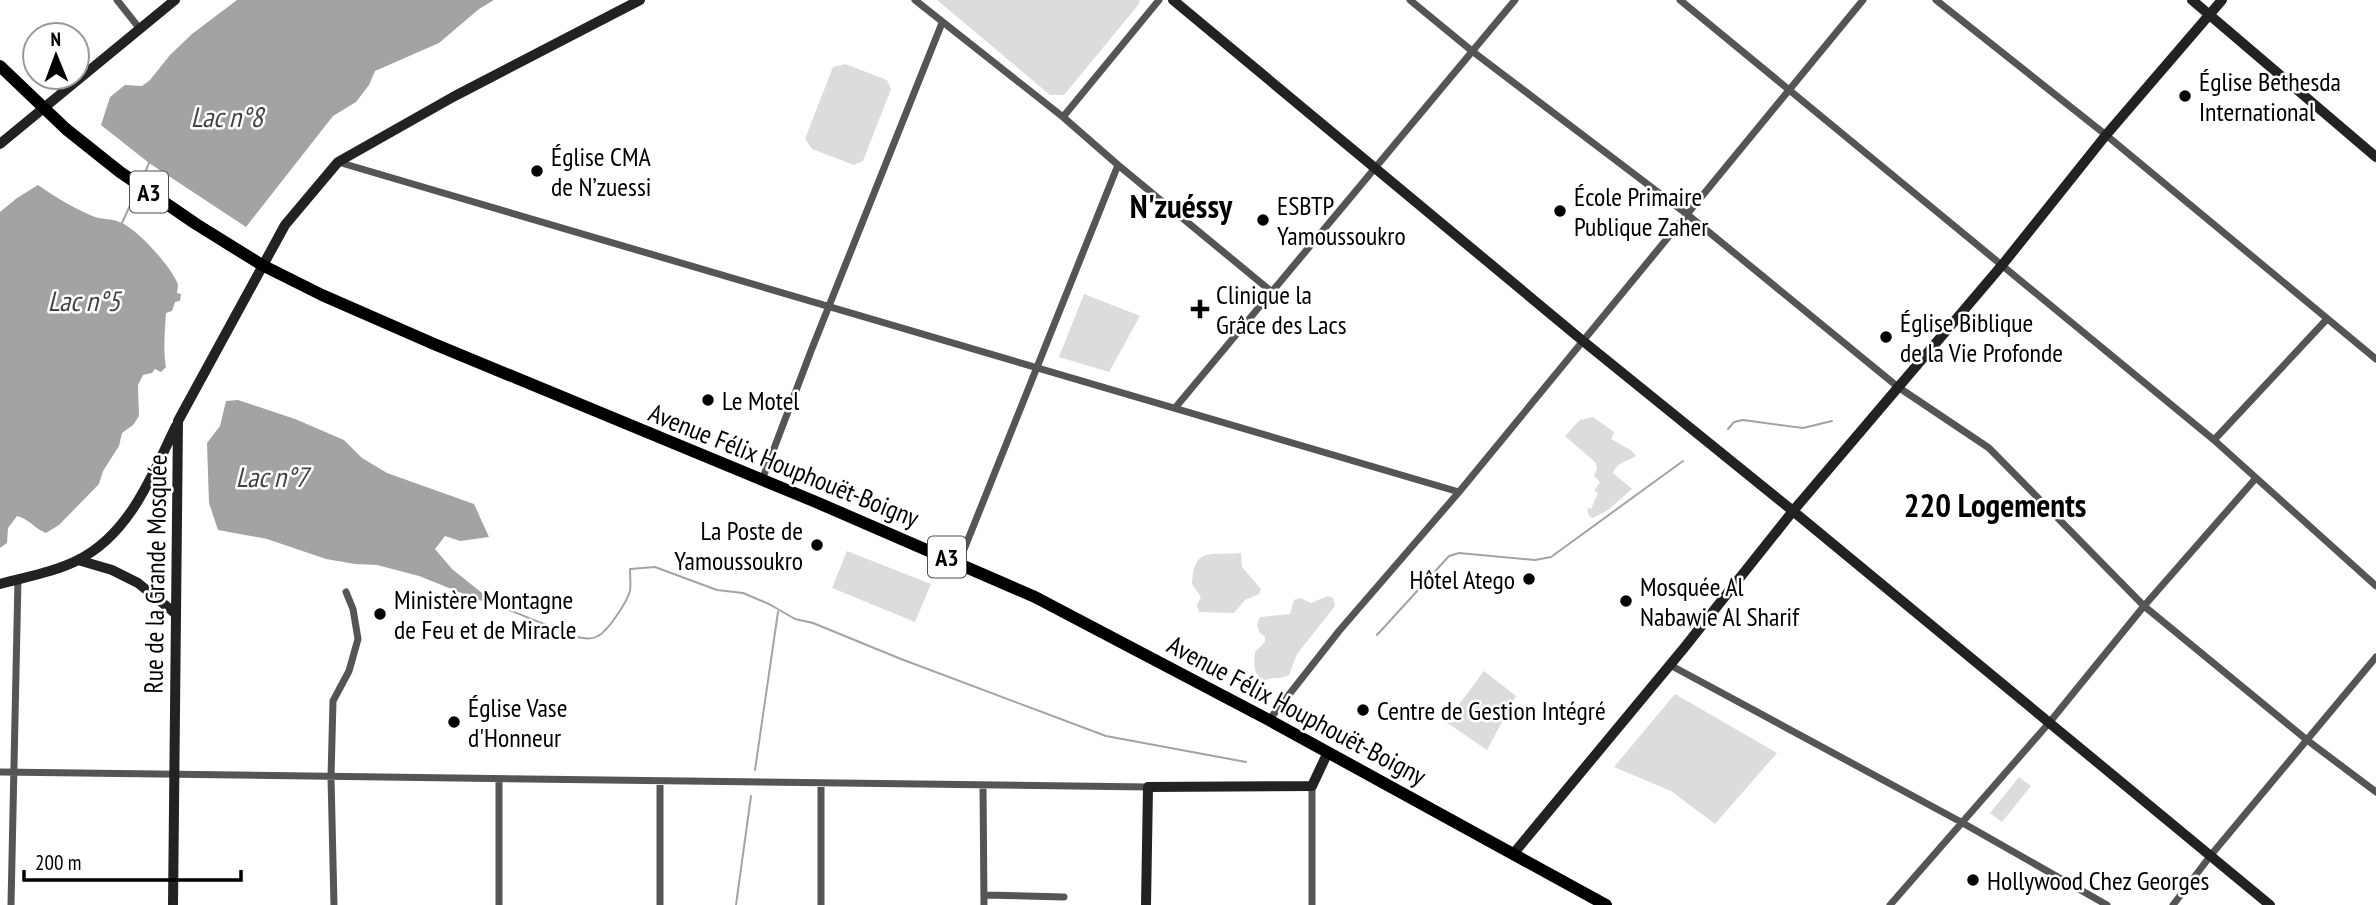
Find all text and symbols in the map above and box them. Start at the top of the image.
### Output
north arrow [21,21,91,91]
text: N [50,27,61,51]
place label: Église Bethesda International [2199,65,2341,128]
marker: Église Bethesda International [2177,88,2193,104]
water label: Lac n°8 [191,98,267,135]
place label: Église CMA de N’zuessi [551,140,652,203]
marker: Église CMA de N’zuessi [529,163,545,179]
road number: A3 [130,172,168,212]
place label: École Primaire Publique Zaher [1574,180,1708,243]
district label: N'zuéssy [1130,184,1233,227]
place label: ESBTP Yamoussoukro [1277,189,1406,252]
marker: École Primaire Publique Zaher [1552,203,1568,219]
marker: ESBTP Yamoussoukro [1255,212,1271,228]
place label: Clinique la Grâce des Lacs [1216,278,1347,341]
water label: Lac n°5 [48,282,123,319]
marker: Clinique la Grâce des Lacs [1190,299,1210,319]
place label: Église Biblique de la Vie Profonde [1900,306,2063,369]
marker: Église Biblique de la Vie Profonde [1878,329,1894,345]
place label: Le Motel [722,384,799,417]
marker: Le Motel [700,392,716,408]
street label: Avenue Félix Houphouët-Boigny [644,396,924,534]
street label: Rue de la Grande Mosquée [136,454,174,694]
water label: Lac n°7 [236,458,313,495]
district label: 220 Logements [1904,483,2086,526]
place label: La Poste de Yamoussoukro [674,514,803,577]
road number: A3 [928,536,966,578]
marker: La Poste de Yamoussoukro [809,537,825,553]
place label: Hôtel Atego [1409,563,1515,596]
place label: Mosquée Al Nabawie Al Sharif [1640,570,1800,633]
marker: Hôtel Atego [1521,571,1537,587]
place label: Ministère Montagne de Feu et de Miracle [394,583,576,646]
marker: Mosquée Al Nabawie Al Sharif [1618,593,1634,609]
marker: Ministère Montagne de Feu et de Miracle [372,606,388,622]
street label: Avenue Félix Houphouët-Boigny [1162,628,1432,792]
place label: Église Vase d'Honneur [468,691,567,754]
place label: Centre de Gestion Intégré [1377,694,1606,727]
marker: Centre de Gestion Intégré [1355,702,1371,718]
marker: Église Vase d'Honneur [446,714,462,730]
scale bar [24,838,242,882]
text: 200 m [35,849,81,876]
place label: Hollywood Chez Georges [1987,864,2209,897]
marker: Hollywood Chez Georges [1965,872,1981,888]

